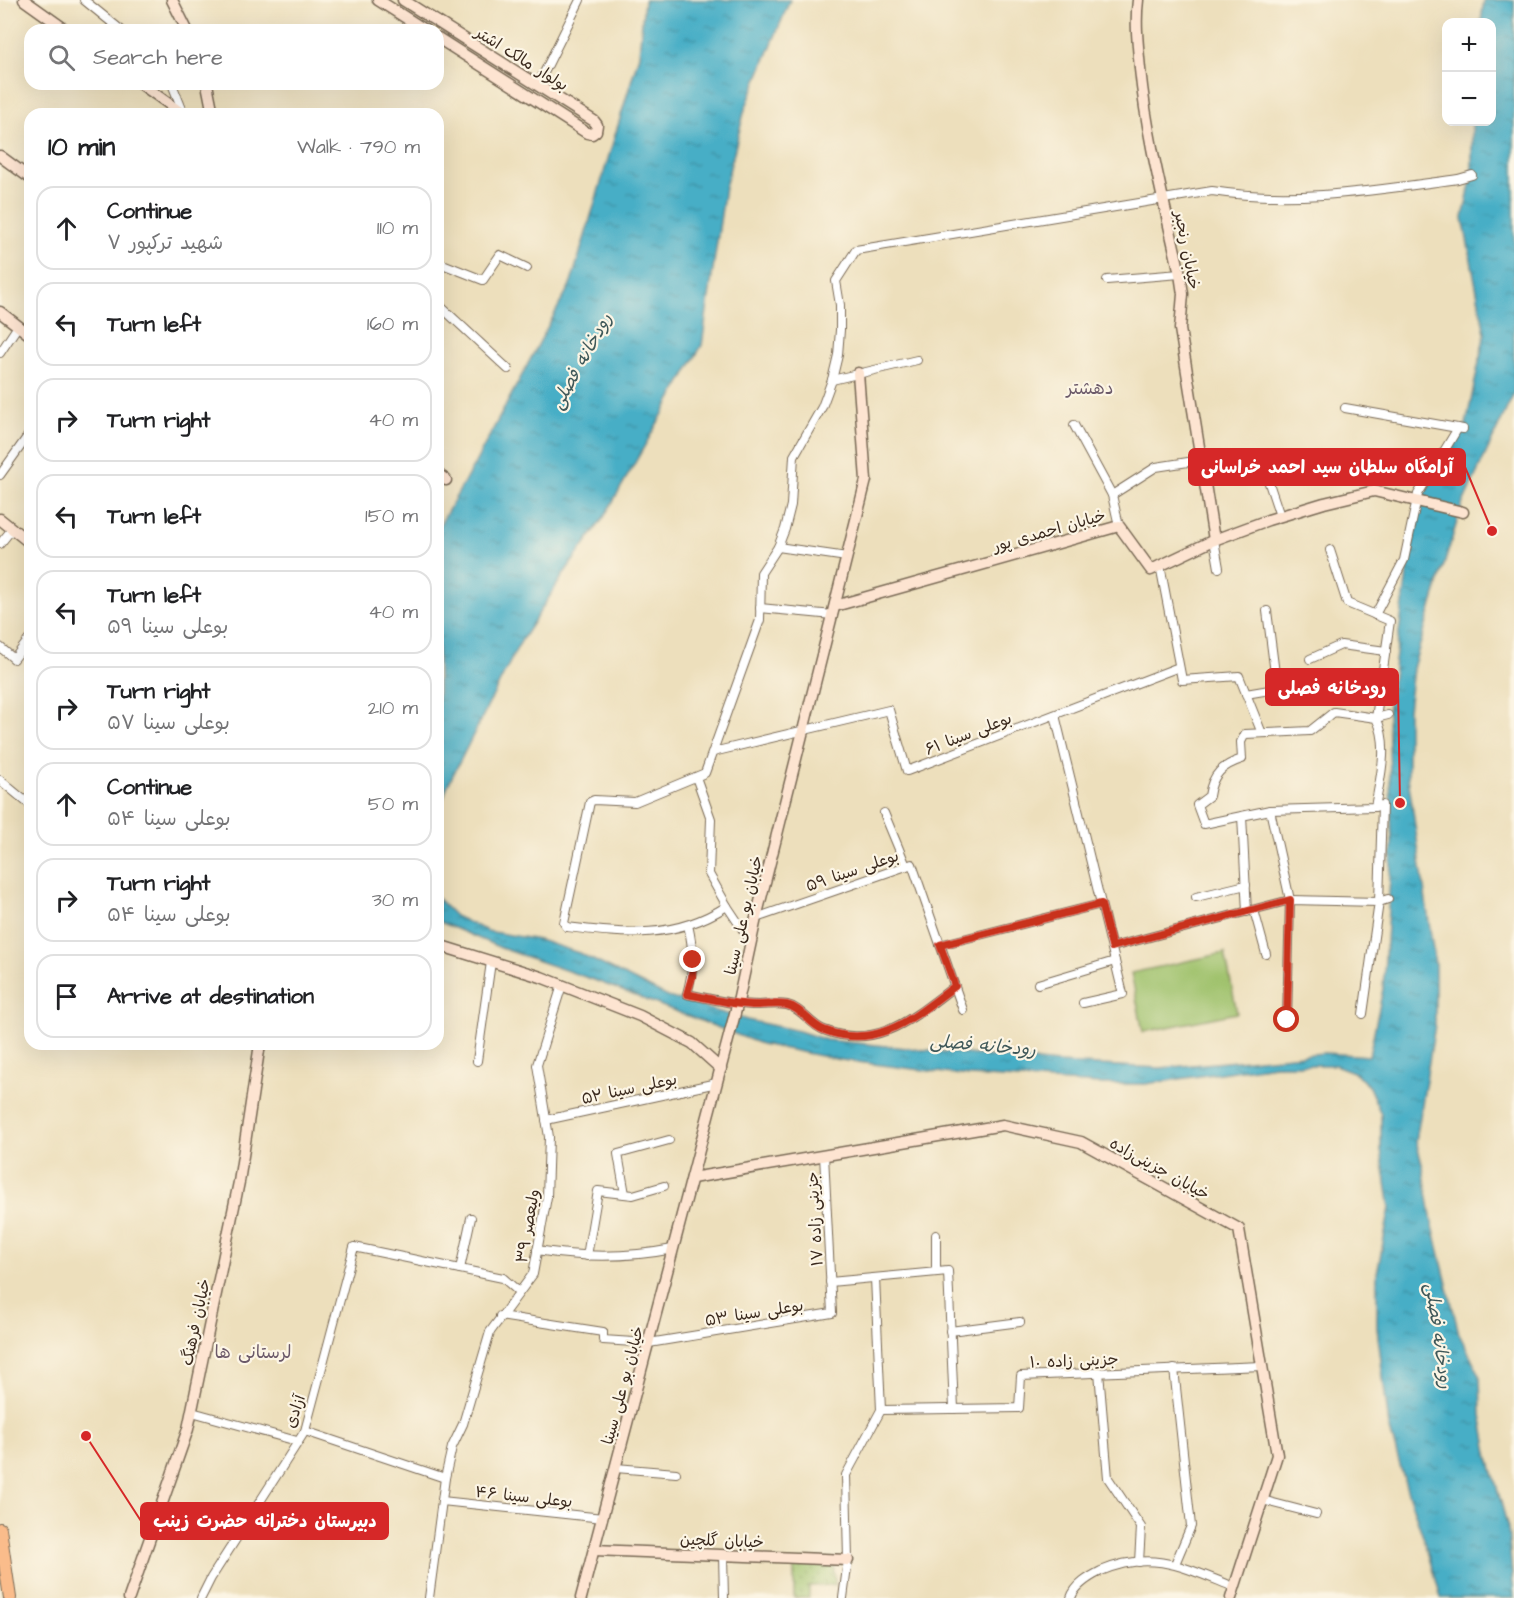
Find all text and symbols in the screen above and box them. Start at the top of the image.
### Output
map controls [1442,18,1496,126]
button: + [1442,18,1496,72]
street label: بولوار مالک اشتر [469,20,572,96]
search box [24,24,444,90]
icon: search [45,41,78,74]
text: Search here [93,42,223,73]
button: − [1442,72,1496,126]
text: 10 min [48,129,115,165]
text: Walk · 790 m [297,133,420,161]
text: Continue [107,196,192,227]
street label: خیابان رنجبر [1168,207,1205,291]
icon: ahead [50,212,83,245]
text: 110 m [377,214,418,242]
text: شهید ترکپور ۷ [107,229,223,257]
icon: left [50,308,83,341]
text: Turn left [107,309,201,340]
water label: رودخانه فصلی [545,309,618,414]
text: 160 m [367,310,418,338]
district label: دهشتر [1064,376,1114,401]
icon: right [50,404,83,437]
text: Turn right [107,405,210,436]
text: 40 m [368,406,418,434]
callout: آرامگاه سلطان سید احمد خراسانی [1189,449,1465,485]
text: آرامگاه سلطان سید احمد خراسانی [1201,455,1454,480]
icon: left [50,500,83,533]
text: Turn left [107,501,201,532]
text: 150 m [365,502,418,530]
street label: خیابان احمدی پور [989,504,1108,558]
text: Turn left [107,580,201,611]
icon: left [50,596,83,629]
text: 40 m [368,598,418,626]
text: بوعلی سینا ۵۹ [107,613,228,641]
callout: رودخانه فصلی [1266,669,1398,705]
text: Turn right [107,676,210,707]
text: رودخانه فصلی [1278,676,1386,701]
icon: right [50,692,83,725]
text: 210 m [368,694,418,722]
street label: بوعلی سینا ۶۱ [922,707,1015,761]
text: بوعلی سینا ۵۷ [107,709,230,737]
text: Continue [107,772,192,803]
icon: ahead [50,788,83,821]
text: 50 m [368,790,418,818]
text: بوعلی سینا ۵۴ [107,805,231,833]
street label: بوعلی سینا ۵۹ [803,845,902,897]
street label: خیابان بو علی سینا [720,853,768,977]
text: Turn right [107,868,210,899]
icon: right [50,884,83,917]
text: 30 m [372,886,418,914]
text: بوعلی سینا ۵۴ [107,901,231,929]
route end [679,946,705,972]
icon: arrive [50,980,83,1013]
text: Arrive at destination [107,981,314,1012]
route start [1273,1006,1299,1032]
water label: رودخانه فصلی [929,1028,1037,1063]
street label: بوعلی سینا ۵۲ [579,1068,679,1110]
street label: خیابان جزینی‌زاده [1106,1132,1213,1205]
street label: جزینی زاده ۱۷ [802,1171,828,1267]
street label: ولیعصر ۳۹ [511,1187,545,1265]
street label: خیابان فرهنگ [176,1277,216,1368]
water label: رودخانه فصلی [1419,1282,1458,1390]
street label: بوعلی سینا ۵۳ [703,1294,805,1332]
street label: خیابان بو علی سینا [597,1324,649,1447]
district label: لرستانی ها [214,1340,292,1365]
street label: جزینی زاده ۱۰ [1029,1348,1119,1374]
street label: آزادی [279,1391,311,1431]
street label: بوعلی سینا ۴۶ [474,1481,574,1513]
callout: دبیرستان دخترانه حضرت زینب [141,1503,388,1539]
text: دبیرستان دخترانه حضرت زینب [153,1509,377,1534]
street label: خیابان گلچین [680,1529,764,1553]

